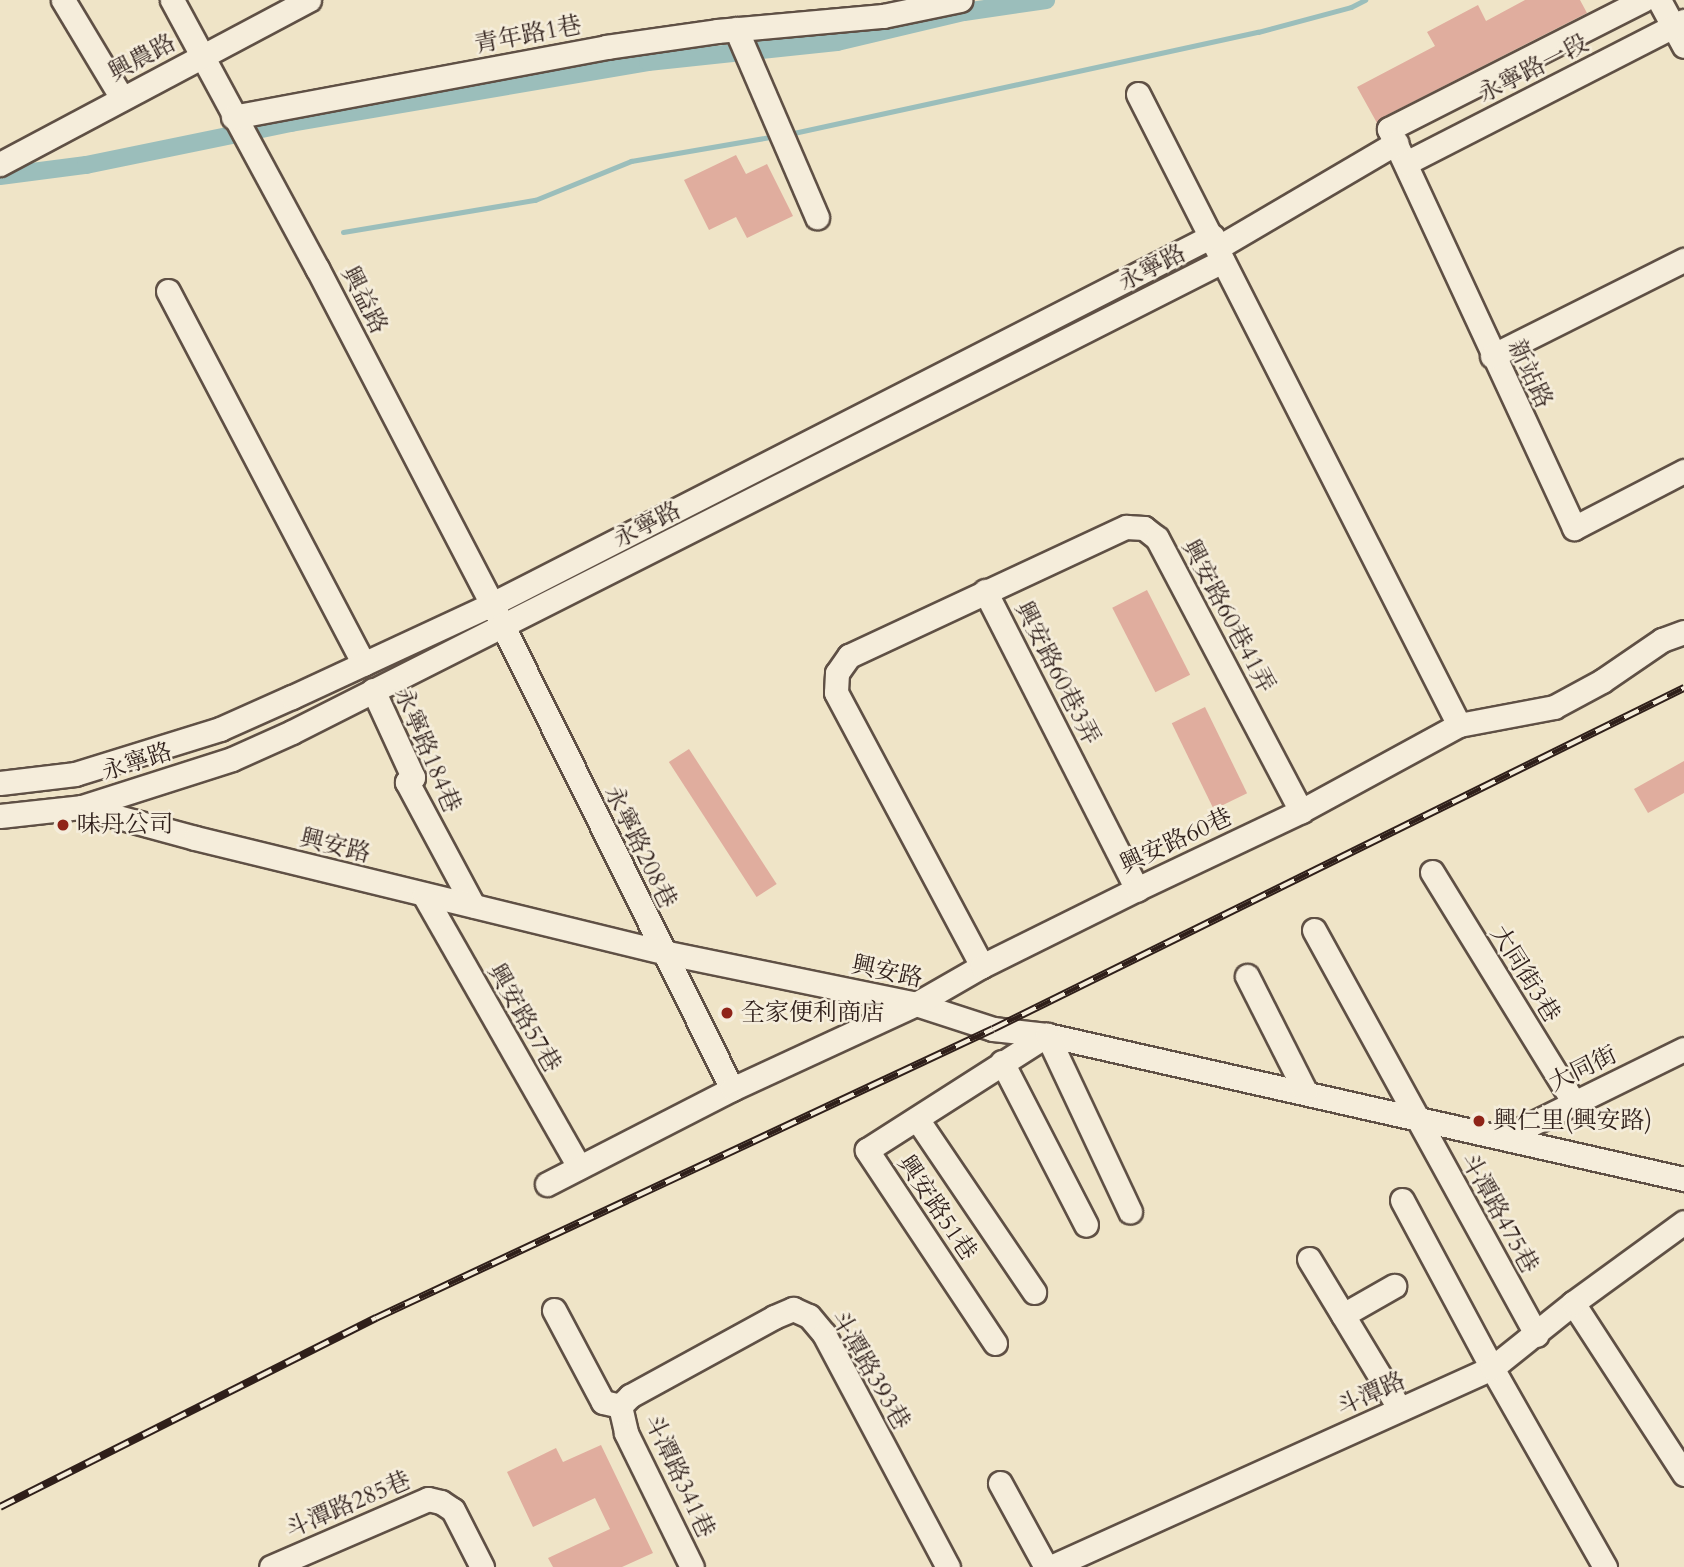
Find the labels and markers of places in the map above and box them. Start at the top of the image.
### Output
place label: 味丹公司 [77,811,173,839]
marker: 味丹公司 [55,817,71,833]
place label: 全家便利商店 [741,999,885,1027]
marker: 全家便利商店 [719,1005,735,1021]
place label: 興仁里(興安路) [1493,1107,1652,1135]
marker: 興仁里(興安路) [1471,1113,1487,1129]

